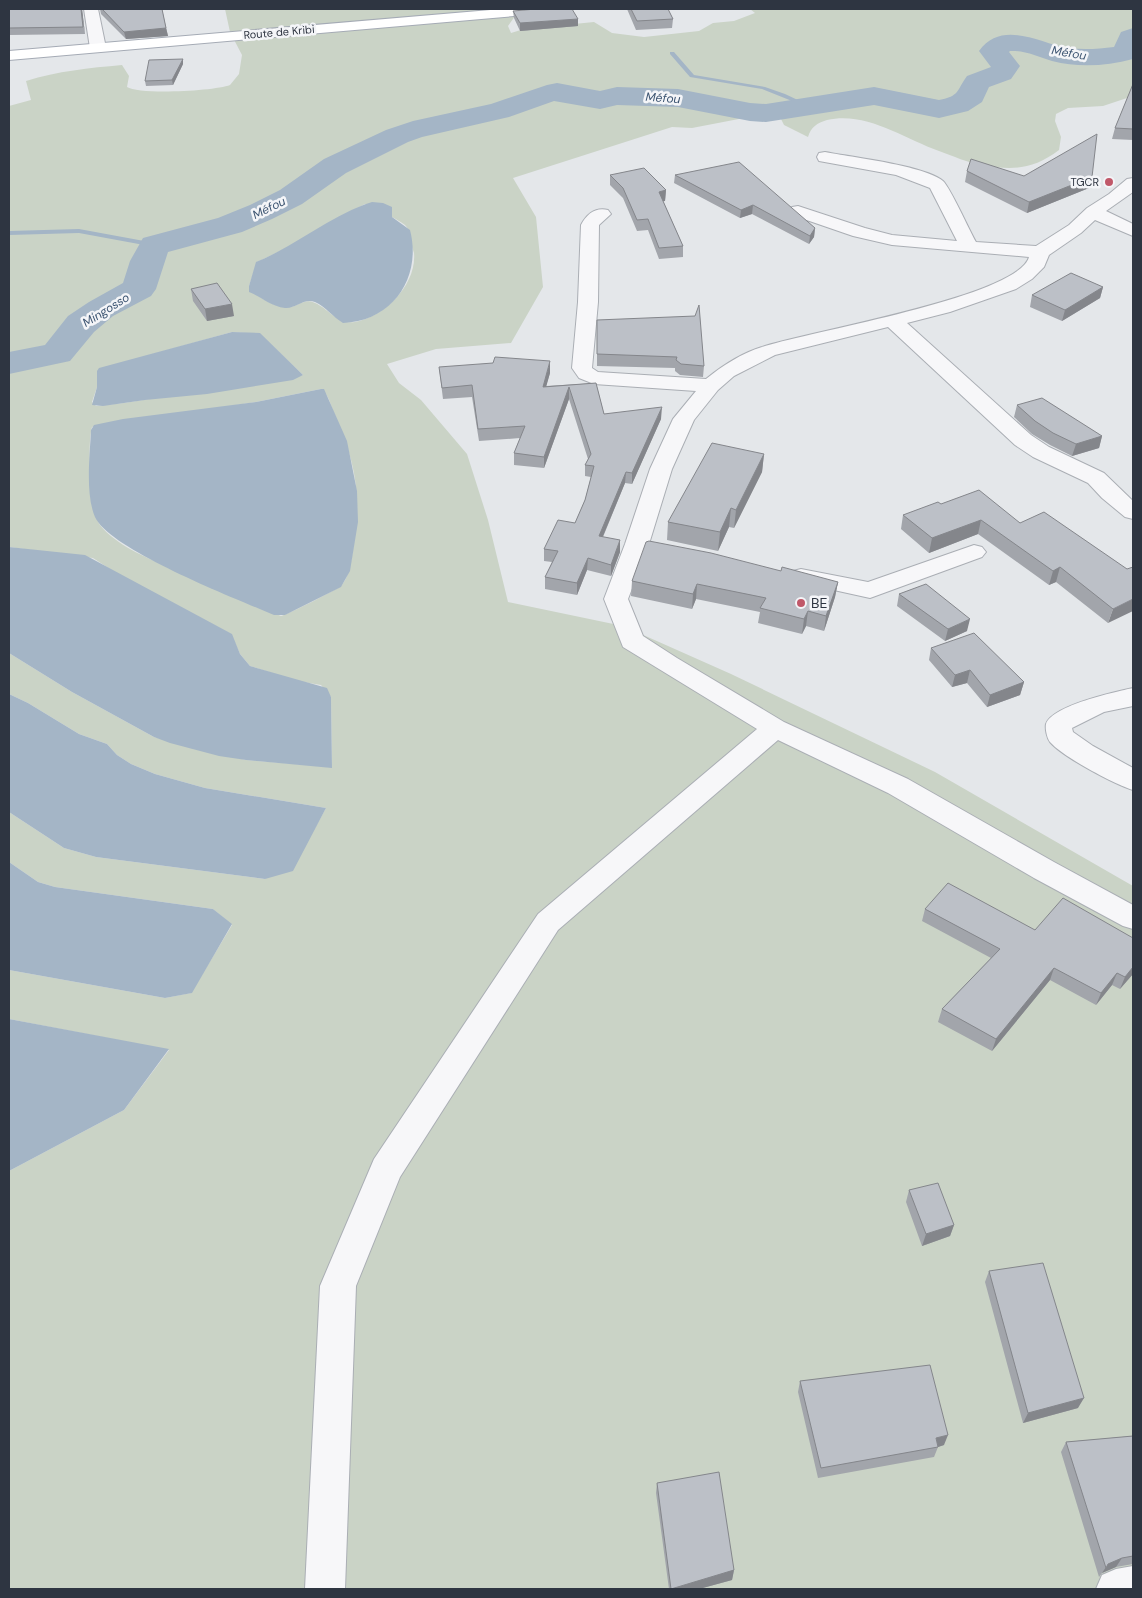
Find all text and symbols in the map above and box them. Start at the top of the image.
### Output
street label: Route de Kribi [243,22,315,42]
water label: Méfou [1050,42,1088,64]
water label: Méfou [645,89,681,107]
place label: TGCR [1070,175,1099,189]
marker: TGCR [1103,176,1115,188]
water label: Méfou [250,193,288,223]
water label: Mingosso [80,289,132,331]
place label: BE [811,594,827,612]
marker: BE [795,597,807,609]

